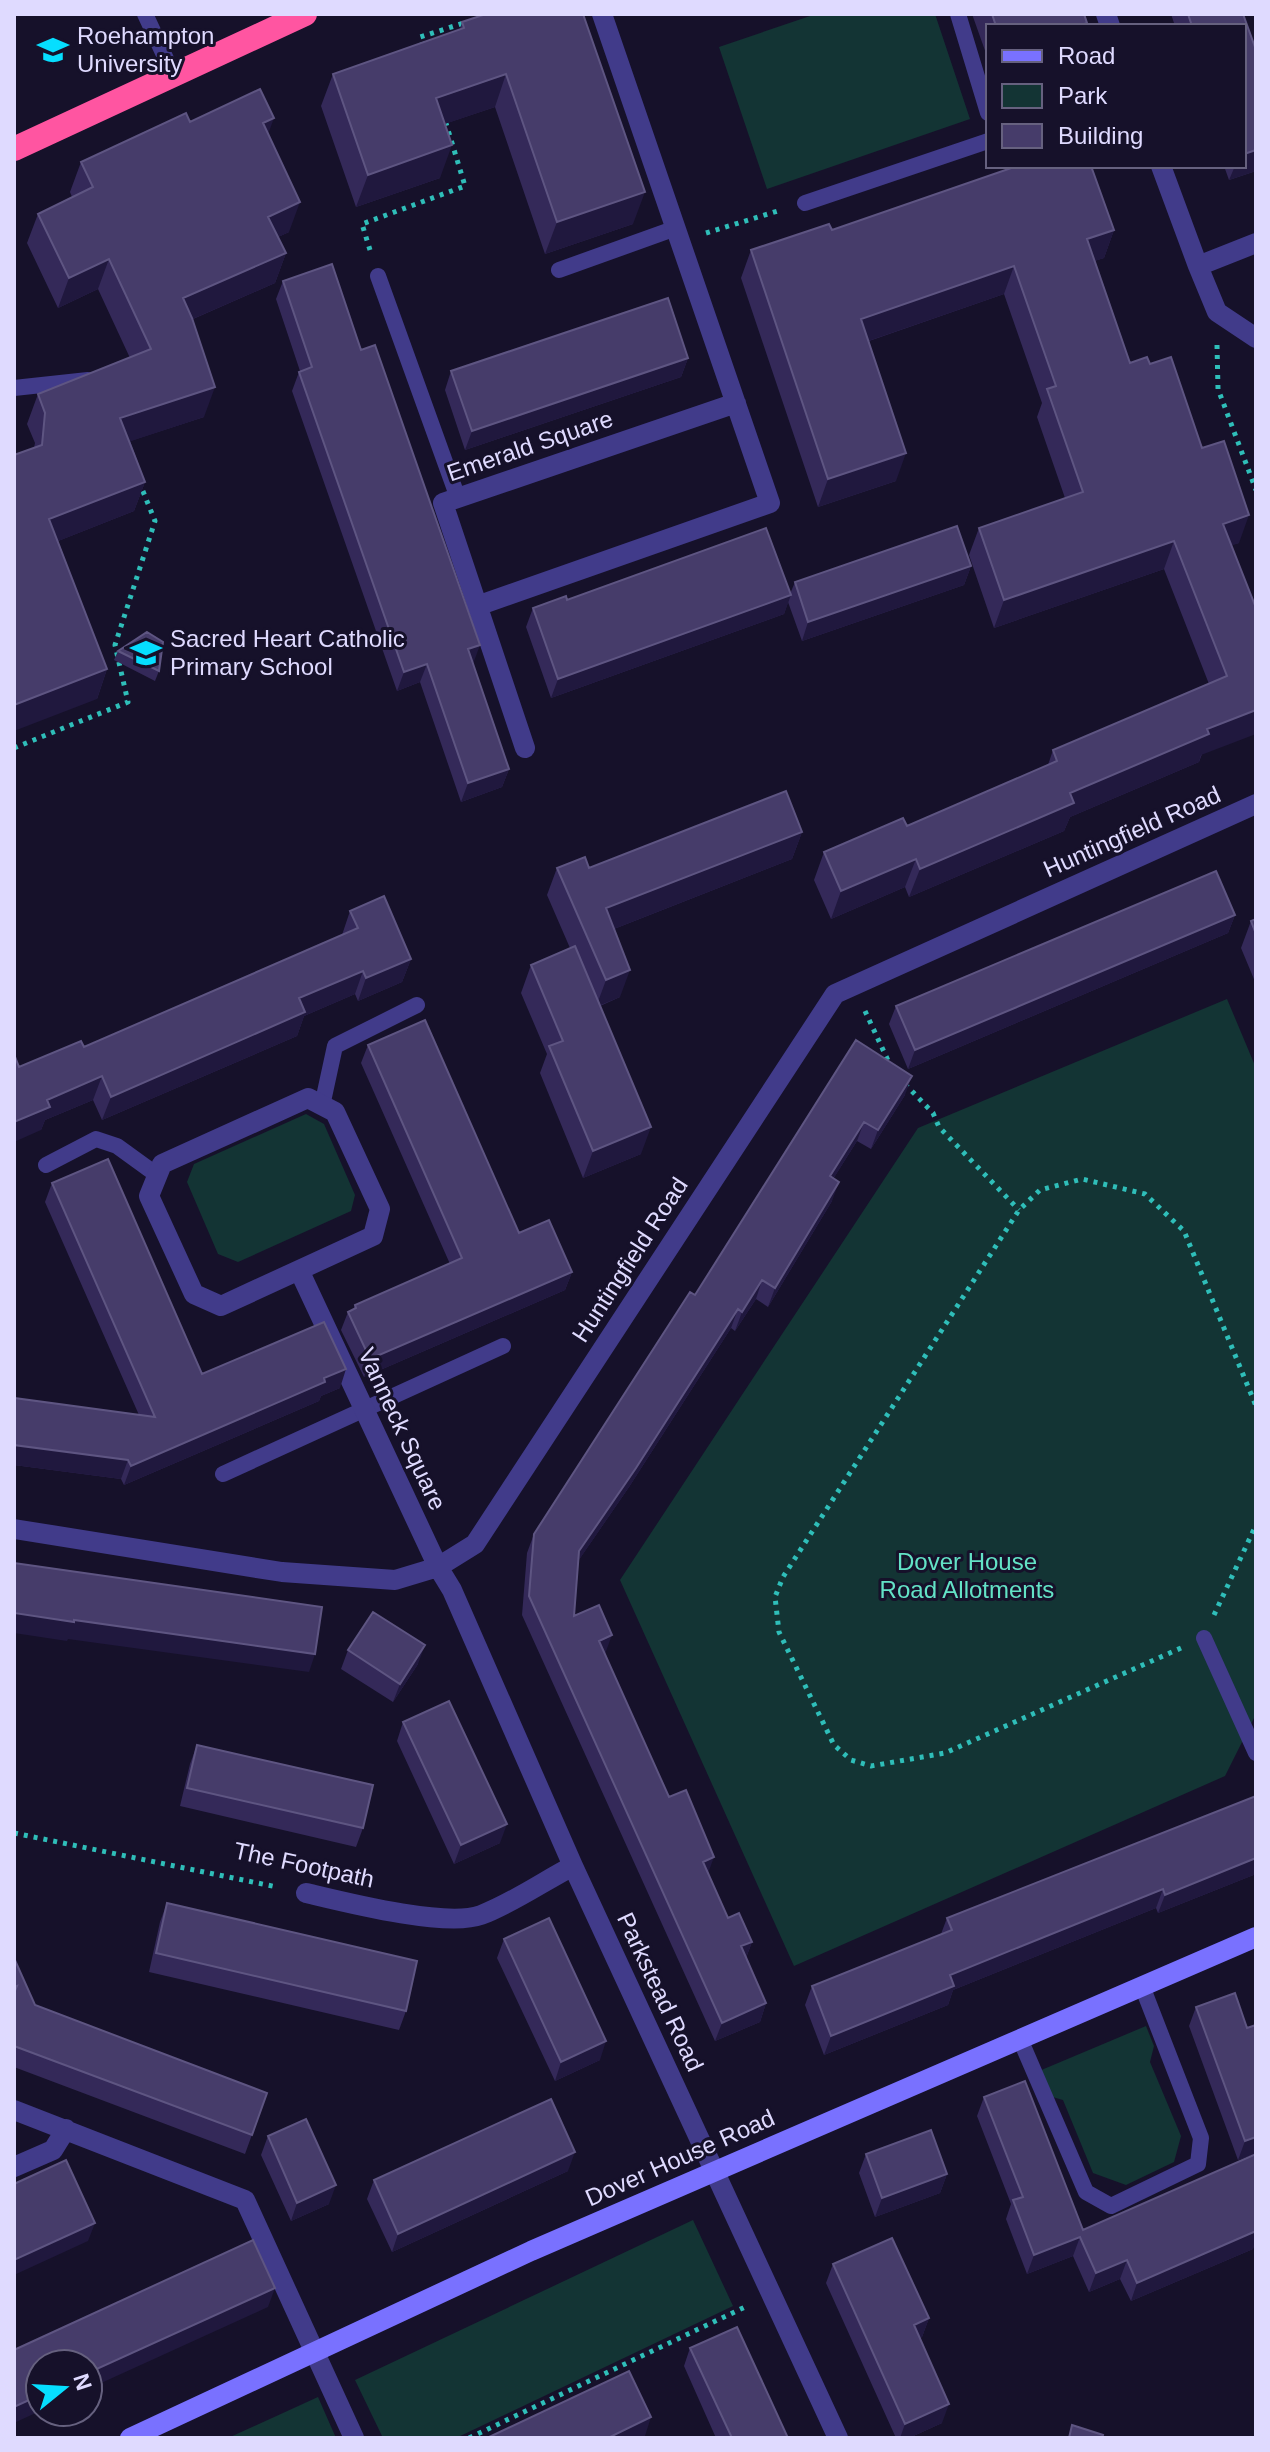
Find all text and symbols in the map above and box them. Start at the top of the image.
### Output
place label: Roehampton University [77,22,214,77]
legend [986,24,1246,168]
school or university icon: Roehampton University [36,33,70,67]
text: Road [1058,42,1115,69]
text: Park [1058,82,1108,109]
text: Building [1058,122,1143,149]
street label: Emerald Square [443,405,616,487]
place label: Sacred Heart Catholic Primary School [170,625,405,680]
school or university icon: Sacred Heart Catholic Primary School [129,636,163,670]
street label: Huntingfield Road [1039,780,1224,883]
street label: Huntingfield Road [566,1172,693,1347]
street label: Vanneck Square [353,1343,452,1514]
park label: Dover House Road Allotments [880,1548,1054,1603]
street label: The Footpath [231,1836,377,1893]
street label: Parkstead Road [612,1908,709,2075]
street label: Dover House Road [581,2104,779,2211]
north arrow [24,2348,104,2428]
text: N [68,2371,97,2393]

